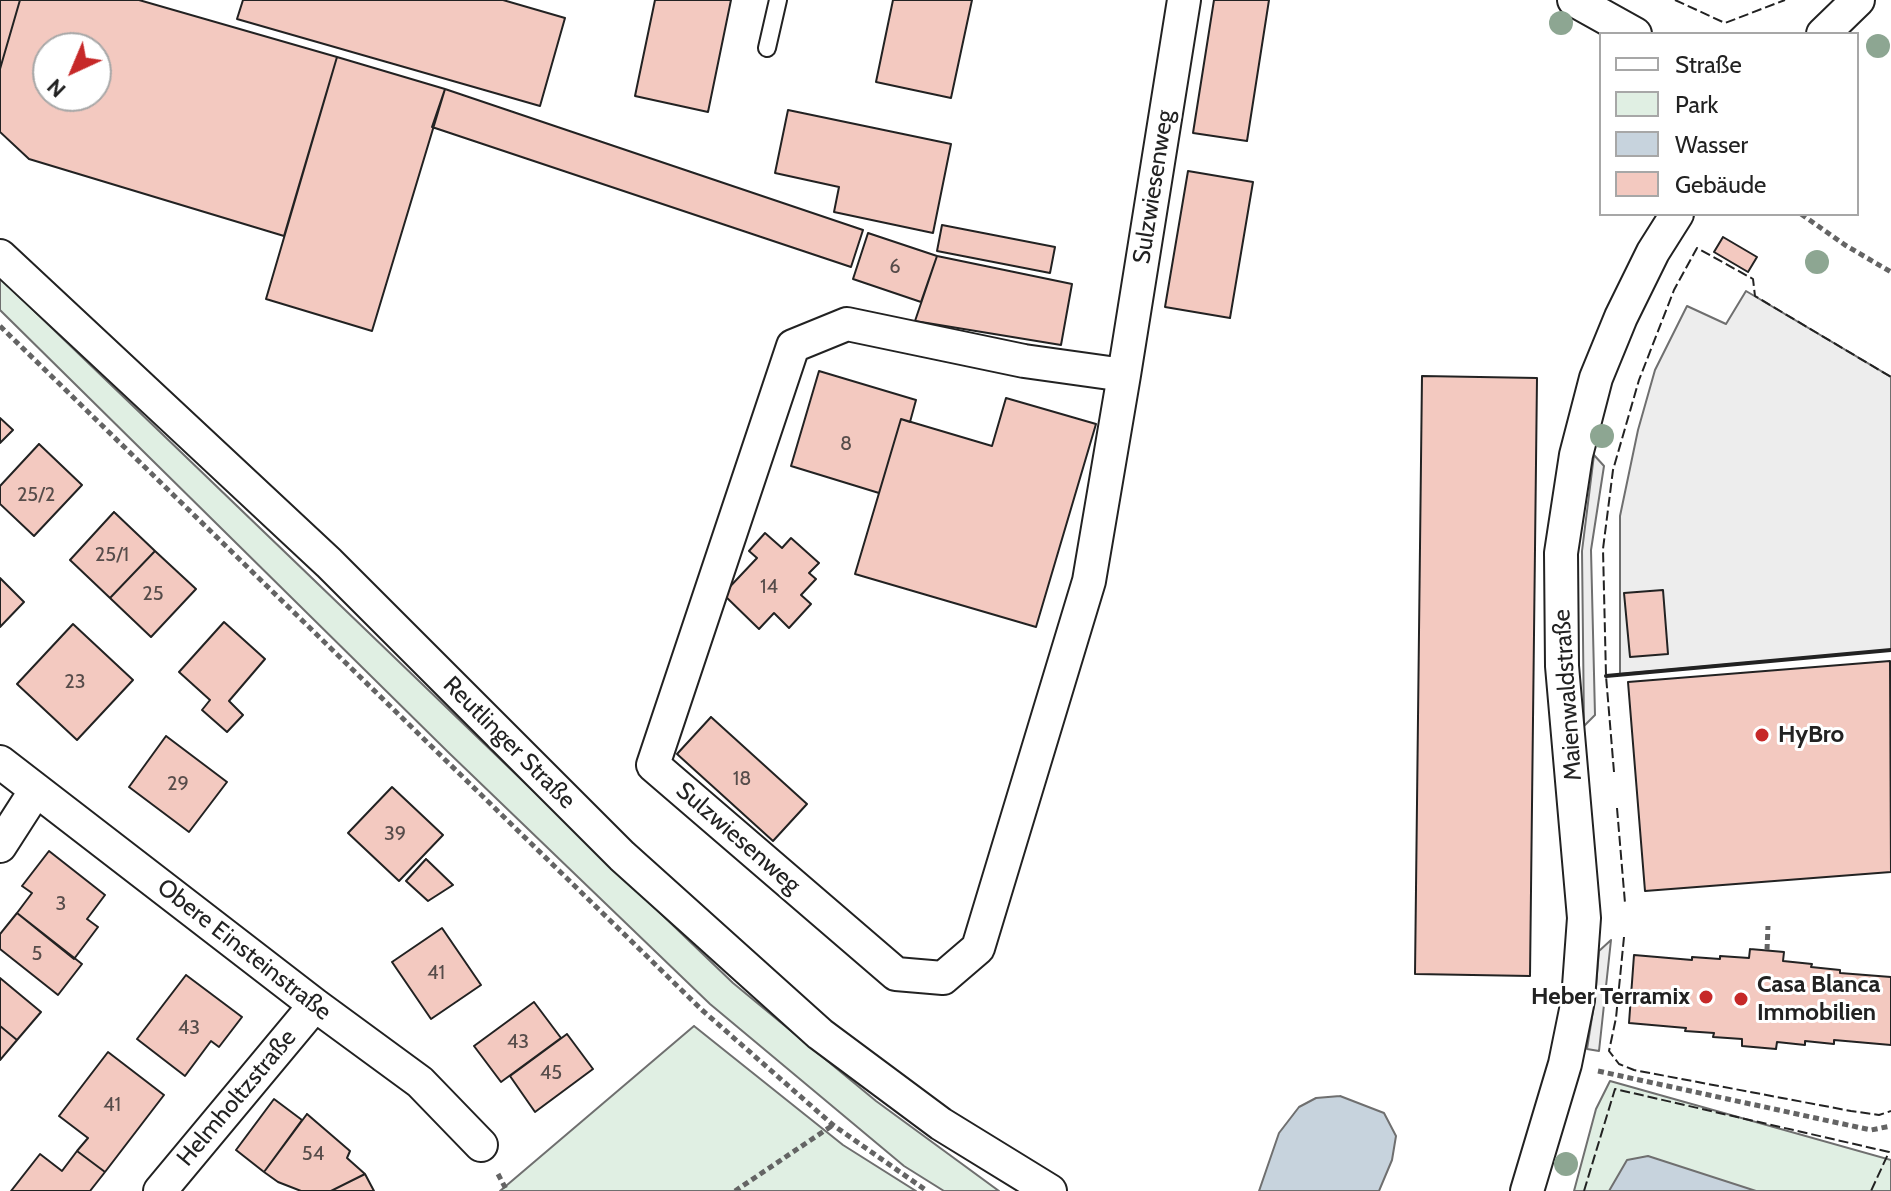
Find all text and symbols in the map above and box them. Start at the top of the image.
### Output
north arrow [32,32,112,112]
legend [1599,32,1859,216]
text: Straße [1675,50,1742,79]
text: N [41,73,71,103]
text: Park [1675,90,1718,119]
street label: Sulzwiesenweg [1128,108,1180,266]
text: Wasser [1675,130,1748,159]
text: Gebäude [1675,170,1766,199]
house number: 6 [889,255,901,279]
house number: 8 [840,432,852,456]
house number: 25/2 [17,483,55,507]
house number: 25/1 [95,543,129,567]
house number: 14 [760,575,778,599]
house number: 25 [142,582,164,606]
street label: Maienwaldstraße [1548,608,1588,782]
house number: 23 [64,670,86,694]
street label: Reutlinger Straße [437,671,581,815]
place label: HyBro [1778,721,1844,749]
marker: HyBro [1753,726,1771,744]
house number: 18 [733,767,751,791]
house number: 29 [167,772,189,796]
street label: Sulzwiesenweg [670,776,806,900]
house number: 39 [384,822,406,846]
street label: Obere Einsteinstraße [151,873,337,1027]
house number: 3 [56,892,66,916]
house number: 5 [32,942,42,966]
house number: 41 [427,961,445,985]
place label: Casa Blanca Immobilien [1757,971,1880,1027]
place label: Heber Terramix [1531,983,1690,1011]
marker: Heber Terramix [1697,988,1715,1006]
marker: Casa Blanca Immobilien [1732,990,1750,1008]
house number: 43 [178,1016,200,1040]
street label: Helmholtzstraße [171,1024,303,1172]
house number: 43 [507,1030,529,1054]
house number: 45 [540,1061,562,1085]
house number: 41 [103,1093,121,1117]
house number: 54 [302,1142,324,1166]

